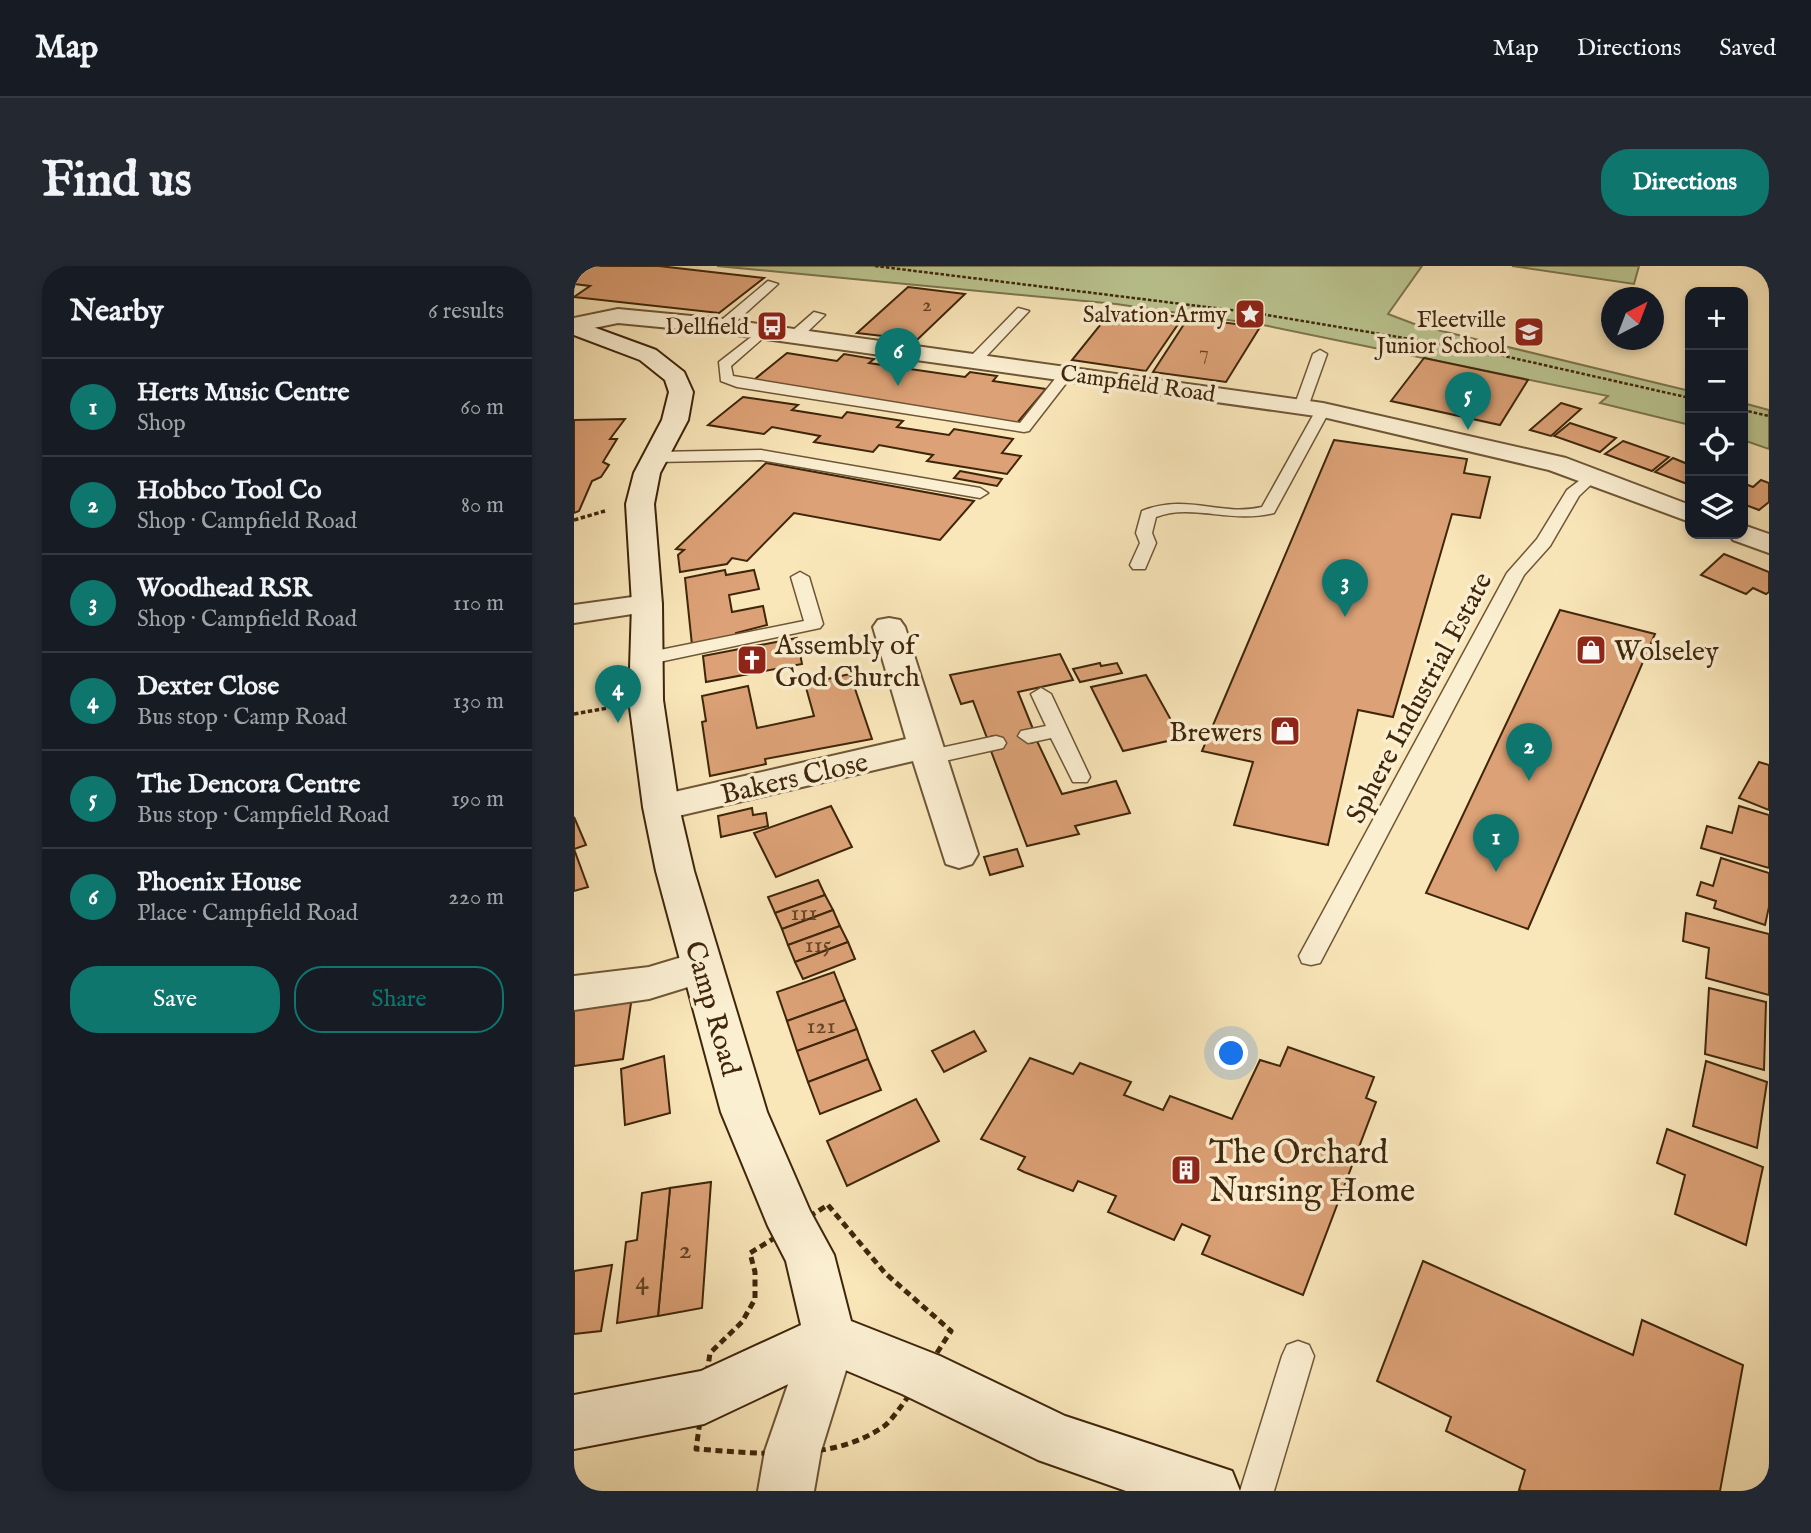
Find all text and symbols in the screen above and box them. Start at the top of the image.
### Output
text: Map [35,27,98,69]
text: Map [1493,33,1539,64]
text: Directions [1577,33,1681,64]
text: Saved [1719,33,1776,64]
button: Directions [1601,149,1769,216]
text: Find us [42,151,192,213]
north arrow [1601,287,1664,350]
map controls [1685,287,1748,539]
button: + [1685,287,1748,350]
house number: 2 [922,292,932,319]
text: Nearby [70,293,163,331]
text: 6 results [428,297,504,326]
place icon: Salvation Army [1233,297,1267,331]
place label: Salvation Army [1083,301,1228,330]
place label: Fleetville Junior School [1373,306,1507,361]
bus stop icon: Dellfield [755,309,789,343]
place label: Dellfield [665,313,750,342]
school or university icon: Fleetville Junior School [1512,315,1546,349]
pin: 6 [875,328,921,386]
house number: 7 [1199,340,1209,367]
button: − [1685,350,1748,413]
street label: Campfield Road [1059,359,1218,410]
pin: 5 [1445,372,1491,430]
text: Herts Music Centre [137,376,349,409]
text: 1 [89,393,97,422]
text: 60 m [460,393,504,422]
text: Shop [137,409,186,438]
button: locate [1685,413,1748,476]
text: Hobbco Tool Co [137,474,322,507]
button: layers [1685,476,1748,539]
text: 2 [88,491,98,520]
text: 80 m [461,491,504,520]
text: Shop · Campfield Road [137,507,357,536]
pin: 3 [1322,559,1368,617]
street label: Sphere Industrial Estate [1339,567,1501,830]
text: Woodhead RSR [137,572,311,605]
text: 3 [89,589,97,618]
text: 110 m [453,589,504,618]
text: Shop · Campfield Road [137,605,357,634]
place label: Assembly of God Church [774,629,920,696]
shop icon: Wolseley [1574,633,1608,667]
place label: Wolseley [1614,635,1719,670]
church icon: Assembly of God Church [735,643,769,677]
pin: 4 [595,665,641,723]
text: Dexter Close [137,670,279,703]
text: 4 [87,687,99,716]
text: 130 m [453,687,504,716]
text: Bus stop · Camp Road [137,703,347,732]
shop icon: Brewers [1268,714,1302,748]
place label: Brewers [1169,716,1262,751]
pin: 2 [1506,723,1552,781]
street label: Bakers Close [718,746,872,813]
text: The Dencora Centre [137,768,360,801]
text: 5 [89,785,97,814]
text: 190 m [451,785,504,814]
text: Bus stop · Campfield Road [137,801,389,830]
pin: 1 [1473,814,1519,872]
text: Phoenix House [137,866,301,899]
text: 6 [88,883,98,912]
text: 220 m [448,883,504,912]
house number: 111 [791,898,817,929]
text: Place · Campfield Road [137,899,358,928]
house number: 115 [805,930,832,961]
street label: Camp Road [676,937,747,1080]
button: Save [70,966,280,1033]
button: Share [294,966,504,1033]
house number: 121 [806,1011,836,1042]
your location [1214,1036,1248,1070]
place label: The Orchard Nursing Home [1209,1133,1415,1213]
building icon: The Orchard Nursing Home [1169,1153,1203,1187]
house number: 2 [678,1233,692,1268]
house number: 4 [635,1264,649,1299]

